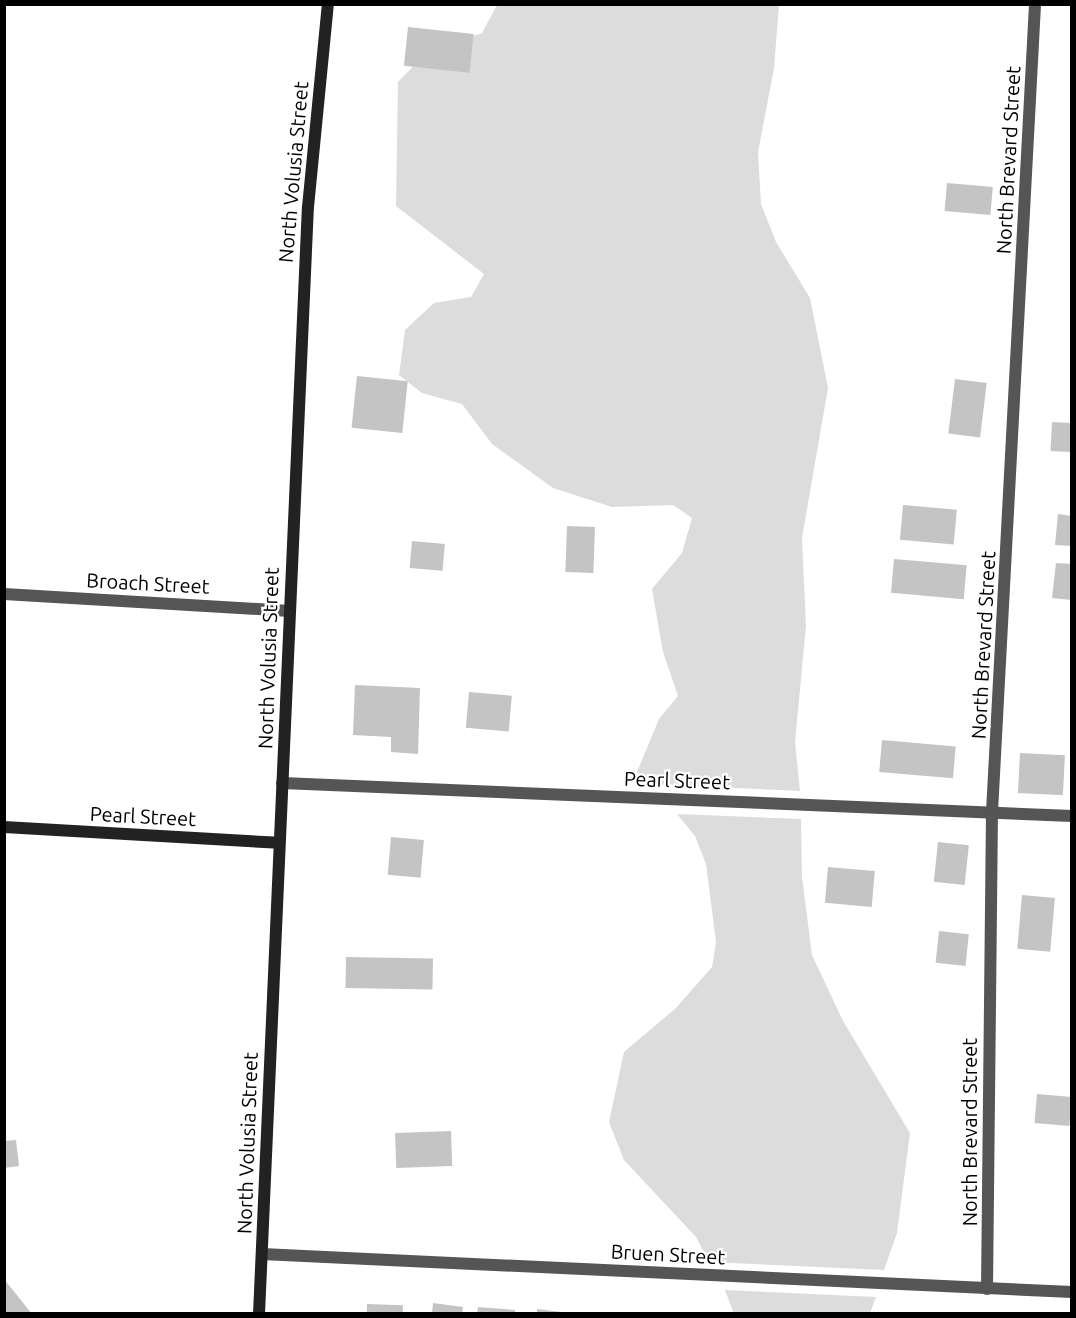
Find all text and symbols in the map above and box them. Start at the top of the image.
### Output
street label: North Brevard Street [991,65,1025,255]
street label: North Volusia Street [273,80,313,264]
street label: North Brevard Street [966,550,1000,740]
street label: North Volusia Street [253,567,283,749]
street label: Broach Street [86,568,210,598]
street label: Pearl Street [624,766,730,794]
street label: Pearl Street [89,801,197,831]
street label: North Brevard Street [957,1038,981,1226]
street label: North Volusia Street [232,1052,262,1234]
street label: Bruen Street [610,1239,726,1269]

